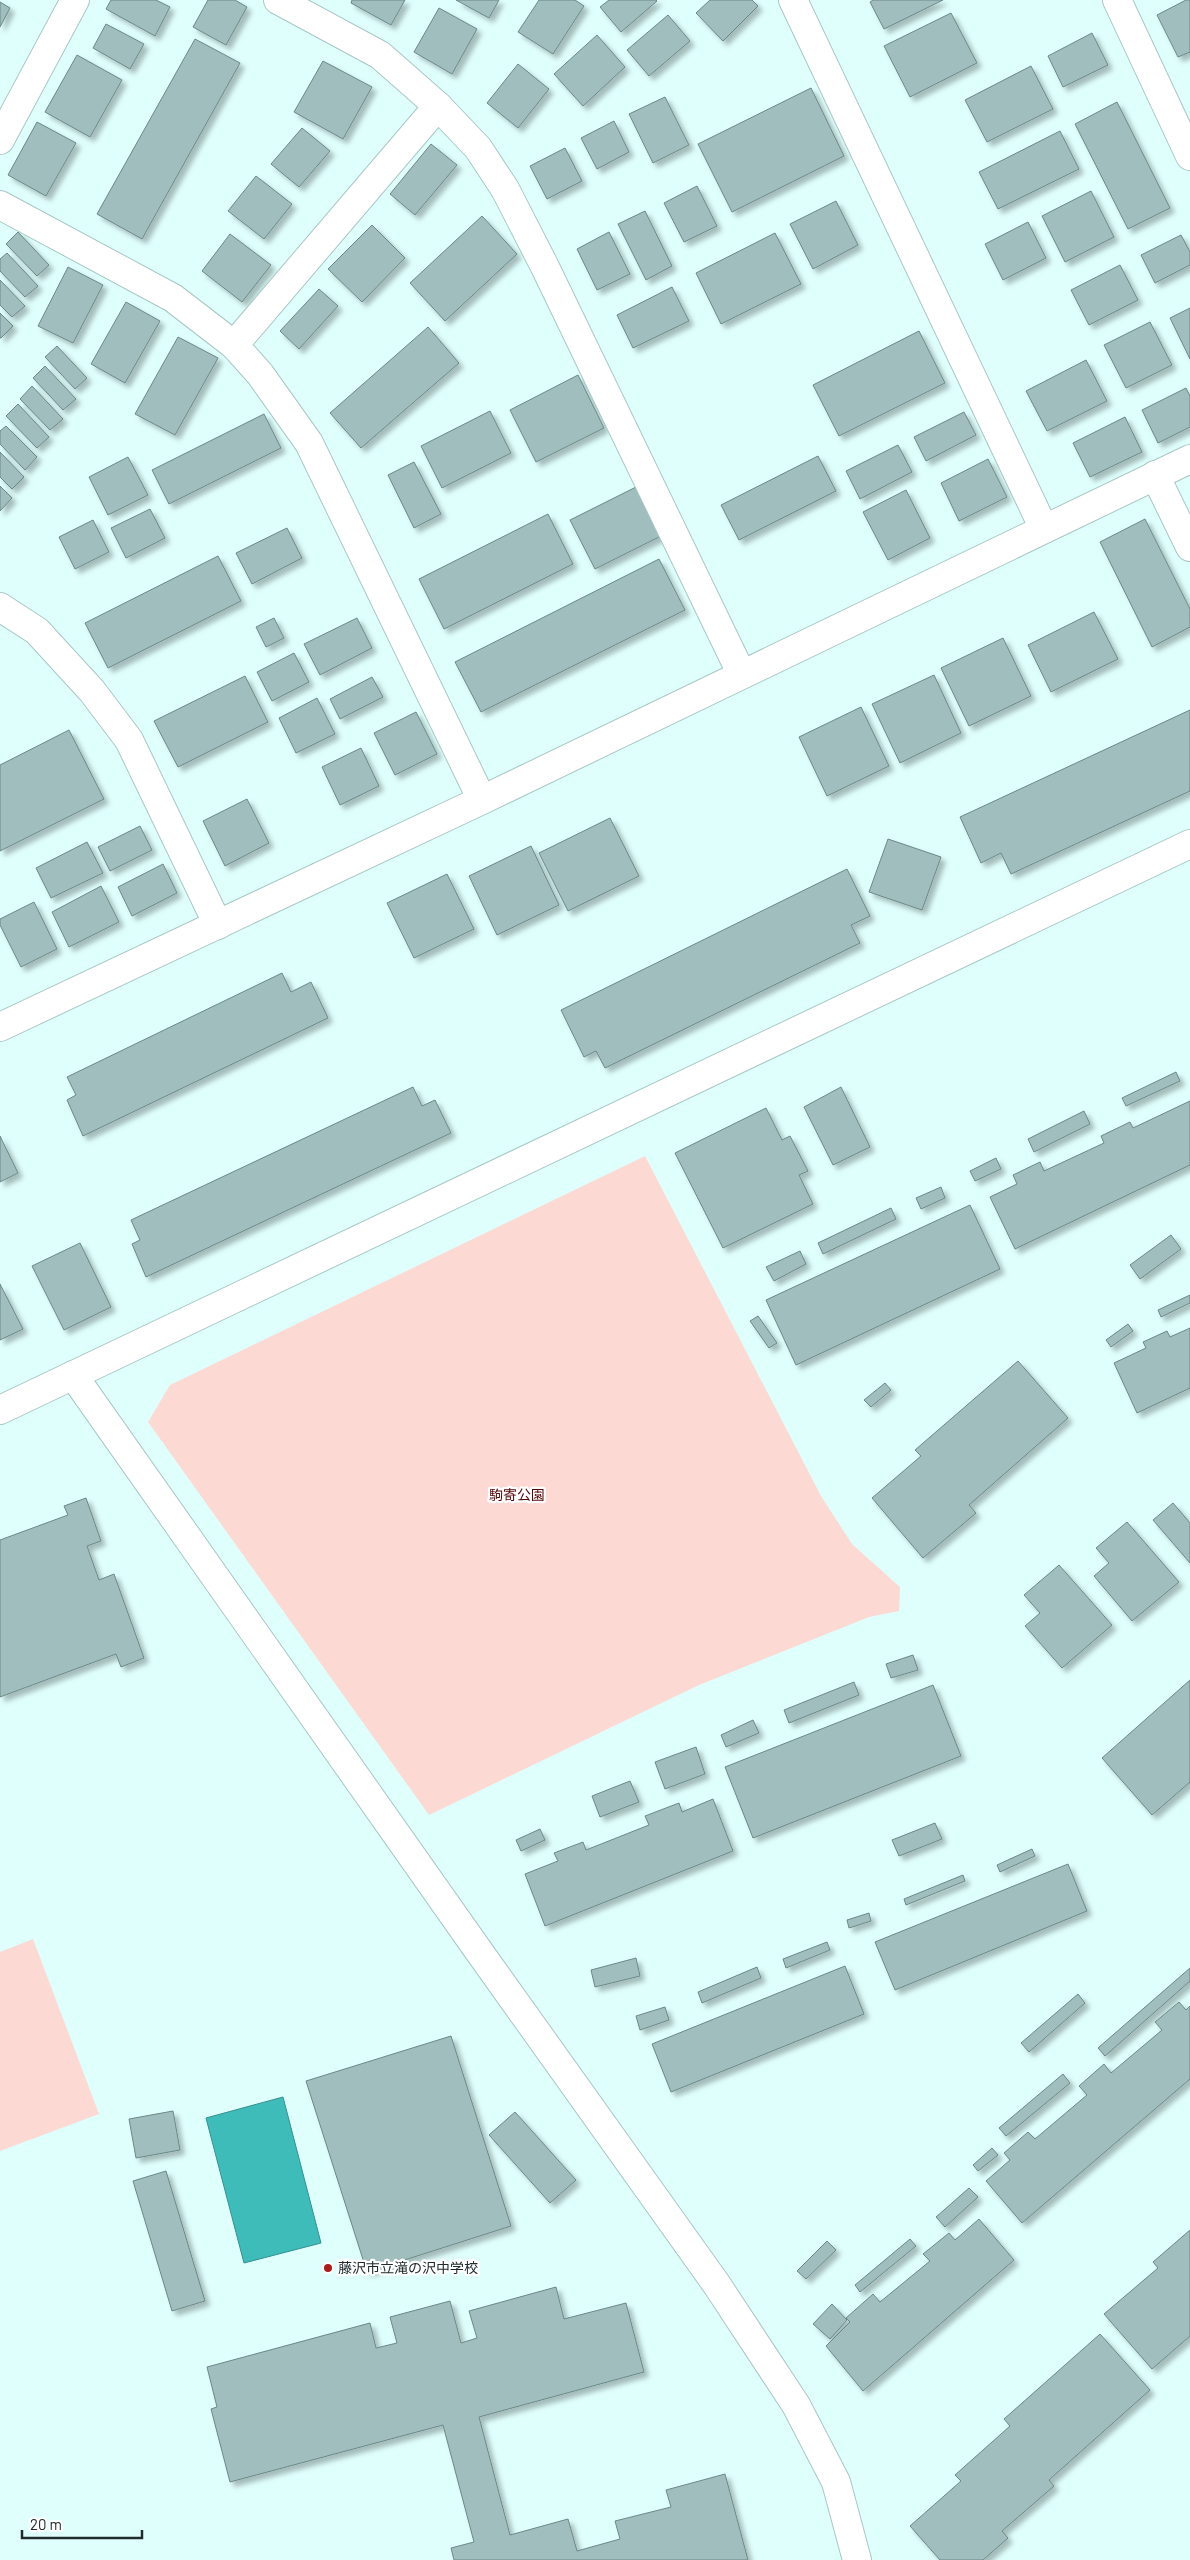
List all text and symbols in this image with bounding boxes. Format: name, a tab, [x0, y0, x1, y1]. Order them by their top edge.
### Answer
park label: 駒寄公園	[489, 1486, 545, 1503]
place label: 藤沢市立滝の沢中学校	[338, 2259, 478, 2276]
marker: 藤沢市立滝の沢中学校	[322, 2262, 334, 2274]
scale bar	[22, 2508, 142, 2540]
text: 20 m	[30, 2515, 62, 2533]

